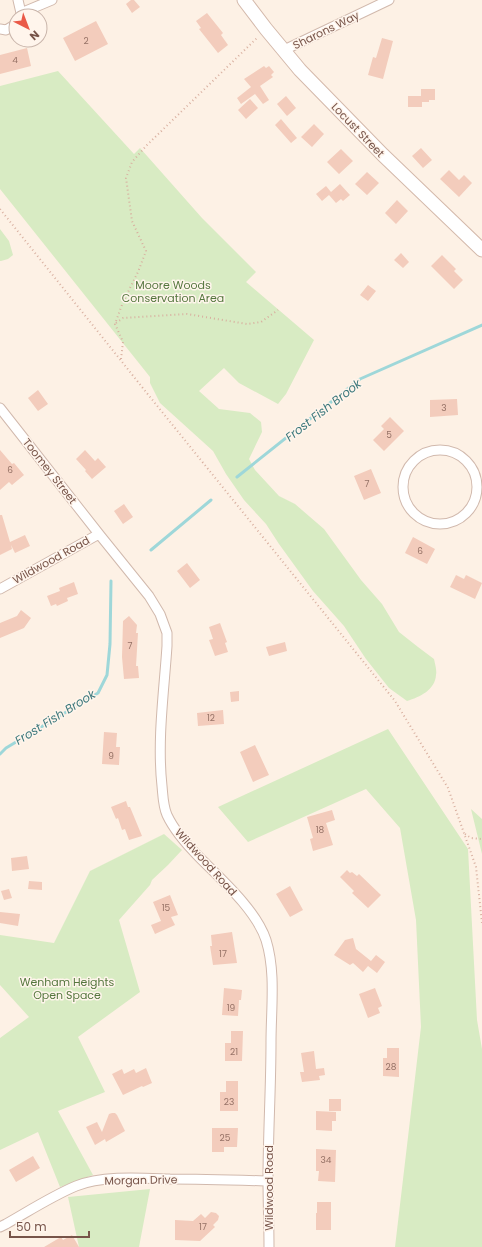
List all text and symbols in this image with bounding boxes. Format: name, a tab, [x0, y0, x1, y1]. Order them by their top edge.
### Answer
street label: Sharons Way	[290, 7, 363, 53]
north arrow	[8, 8, 48, 48]
text: N	[26, 27, 43, 44]
house number: 2	[83, 35, 89, 47]
house number: 4	[12, 54, 18, 66]
street label: Locust Street	[328, 99, 388, 161]
park label: Moore Woods Conservation Area	[122, 277, 224, 306]
water label: Frost Fish Brook	[281, 374, 365, 445]
house number: 3	[441, 402, 447, 414]
house number: 5	[386, 429, 392, 441]
street label: Toomey Street	[19, 435, 81, 507]
house number: 6	[7, 464, 13, 476]
house number: 7	[365, 478, 370, 490]
street label: Wildwood Road	[10, 532, 92, 588]
house number: 6	[417, 545, 423, 557]
house number: 7	[128, 640, 133, 652]
water label: Frost Fish Brook	[11, 685, 99, 749]
house number: 12	[207, 712, 215, 724]
house number: 9	[108, 750, 114, 762]
house number: 18	[316, 824, 325, 836]
street label: Wildwood Road	[171, 825, 241, 899]
house number: 15	[162, 902, 171, 914]
house number: 17	[219, 948, 227, 960]
park label: Wenham Heights Open Space	[20, 974, 115, 1003]
house number: 19	[227, 1002, 236, 1014]
house number: 21	[230, 1046, 238, 1058]
house number: 28	[386, 1061, 397, 1073]
house number: 23	[224, 1096, 234, 1108]
house number: 25	[220, 1132, 231, 1144]
street label: Wildwood Road	[261, 1145, 277, 1231]
house number: 34	[321, 1154, 332, 1166]
street label: Morgan Drive	[104, 1171, 178, 1189]
scale bar	[10, 1213, 89, 1239]
text: 50 m	[16, 1218, 47, 1235]
house number: 17	[199, 1221, 207, 1233]

